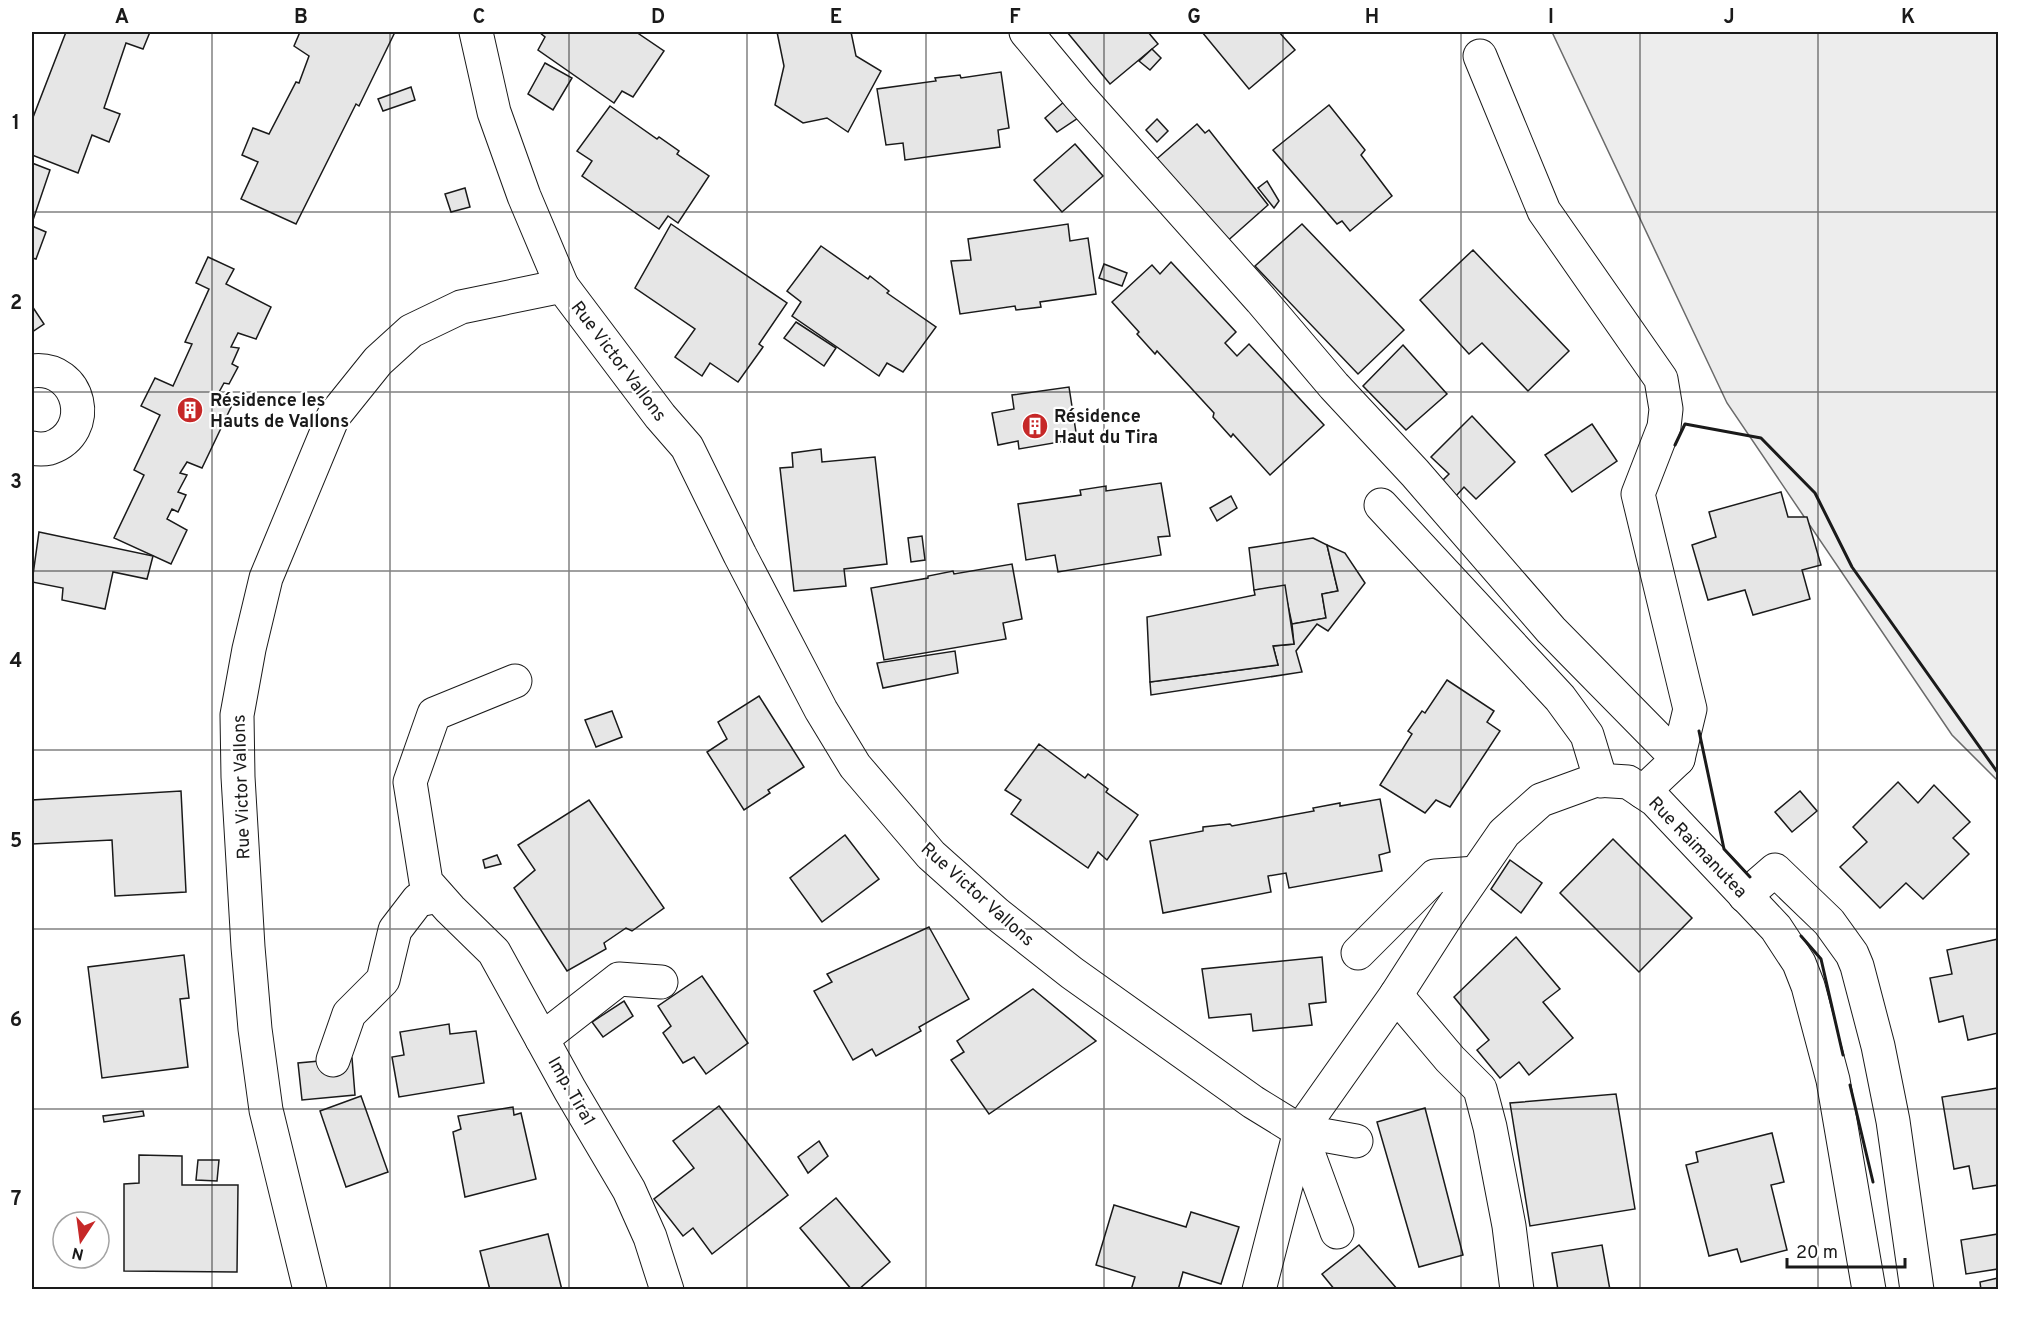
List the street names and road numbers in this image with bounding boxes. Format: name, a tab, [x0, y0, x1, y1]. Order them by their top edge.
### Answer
street label: Rue Victor Vallons	[565, 297, 671, 427]
street label: Rue Victor Vallons	[228, 714, 257, 860]
street label: Rue Raimanutea	[1643, 792, 1751, 904]
street label: Rue Victor Vallons	[915, 838, 1039, 952]
street label: Imp. Tira1	[542, 1053, 600, 1130]

